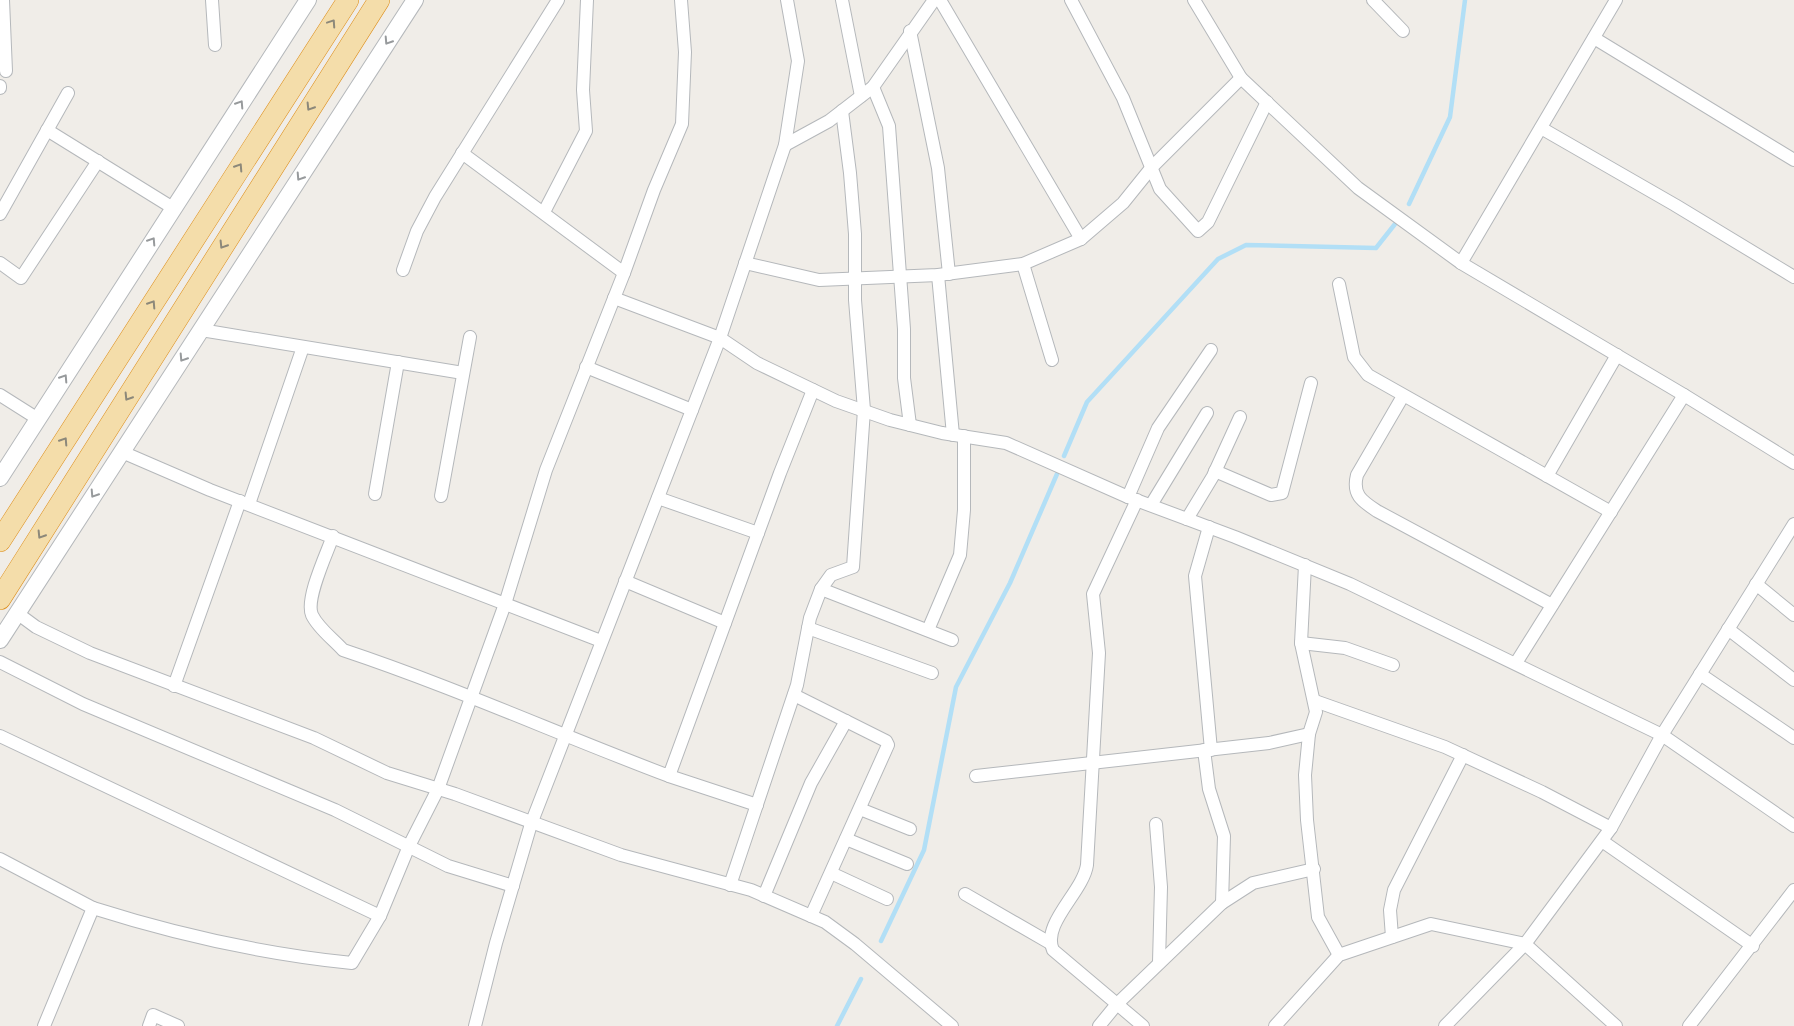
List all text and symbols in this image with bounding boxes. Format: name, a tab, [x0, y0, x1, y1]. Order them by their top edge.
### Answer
one-way arrow	[326, 19, 336, 28]
one-way arrow	[385, 35, 394, 45]
one-way arrow	[234, 101, 243, 110]
one-way arrow	[307, 102, 316, 111]
one-way arrow	[233, 164, 243, 173]
one-way arrow	[296, 172, 306, 181]
one-way arrow	[145, 237, 155, 246]
one-way arrow	[220, 239, 230, 248]
one-way arrow	[145, 301, 155, 310]
one-way arrow	[180, 352, 189, 361]
one-way arrow	[58, 374, 67, 383]
one-way arrow	[124, 392, 134, 401]
one-way arrow	[58, 438, 67, 447]
one-way arrow	[91, 489, 101, 498]
one-way arrow	[38, 529, 47, 538]

